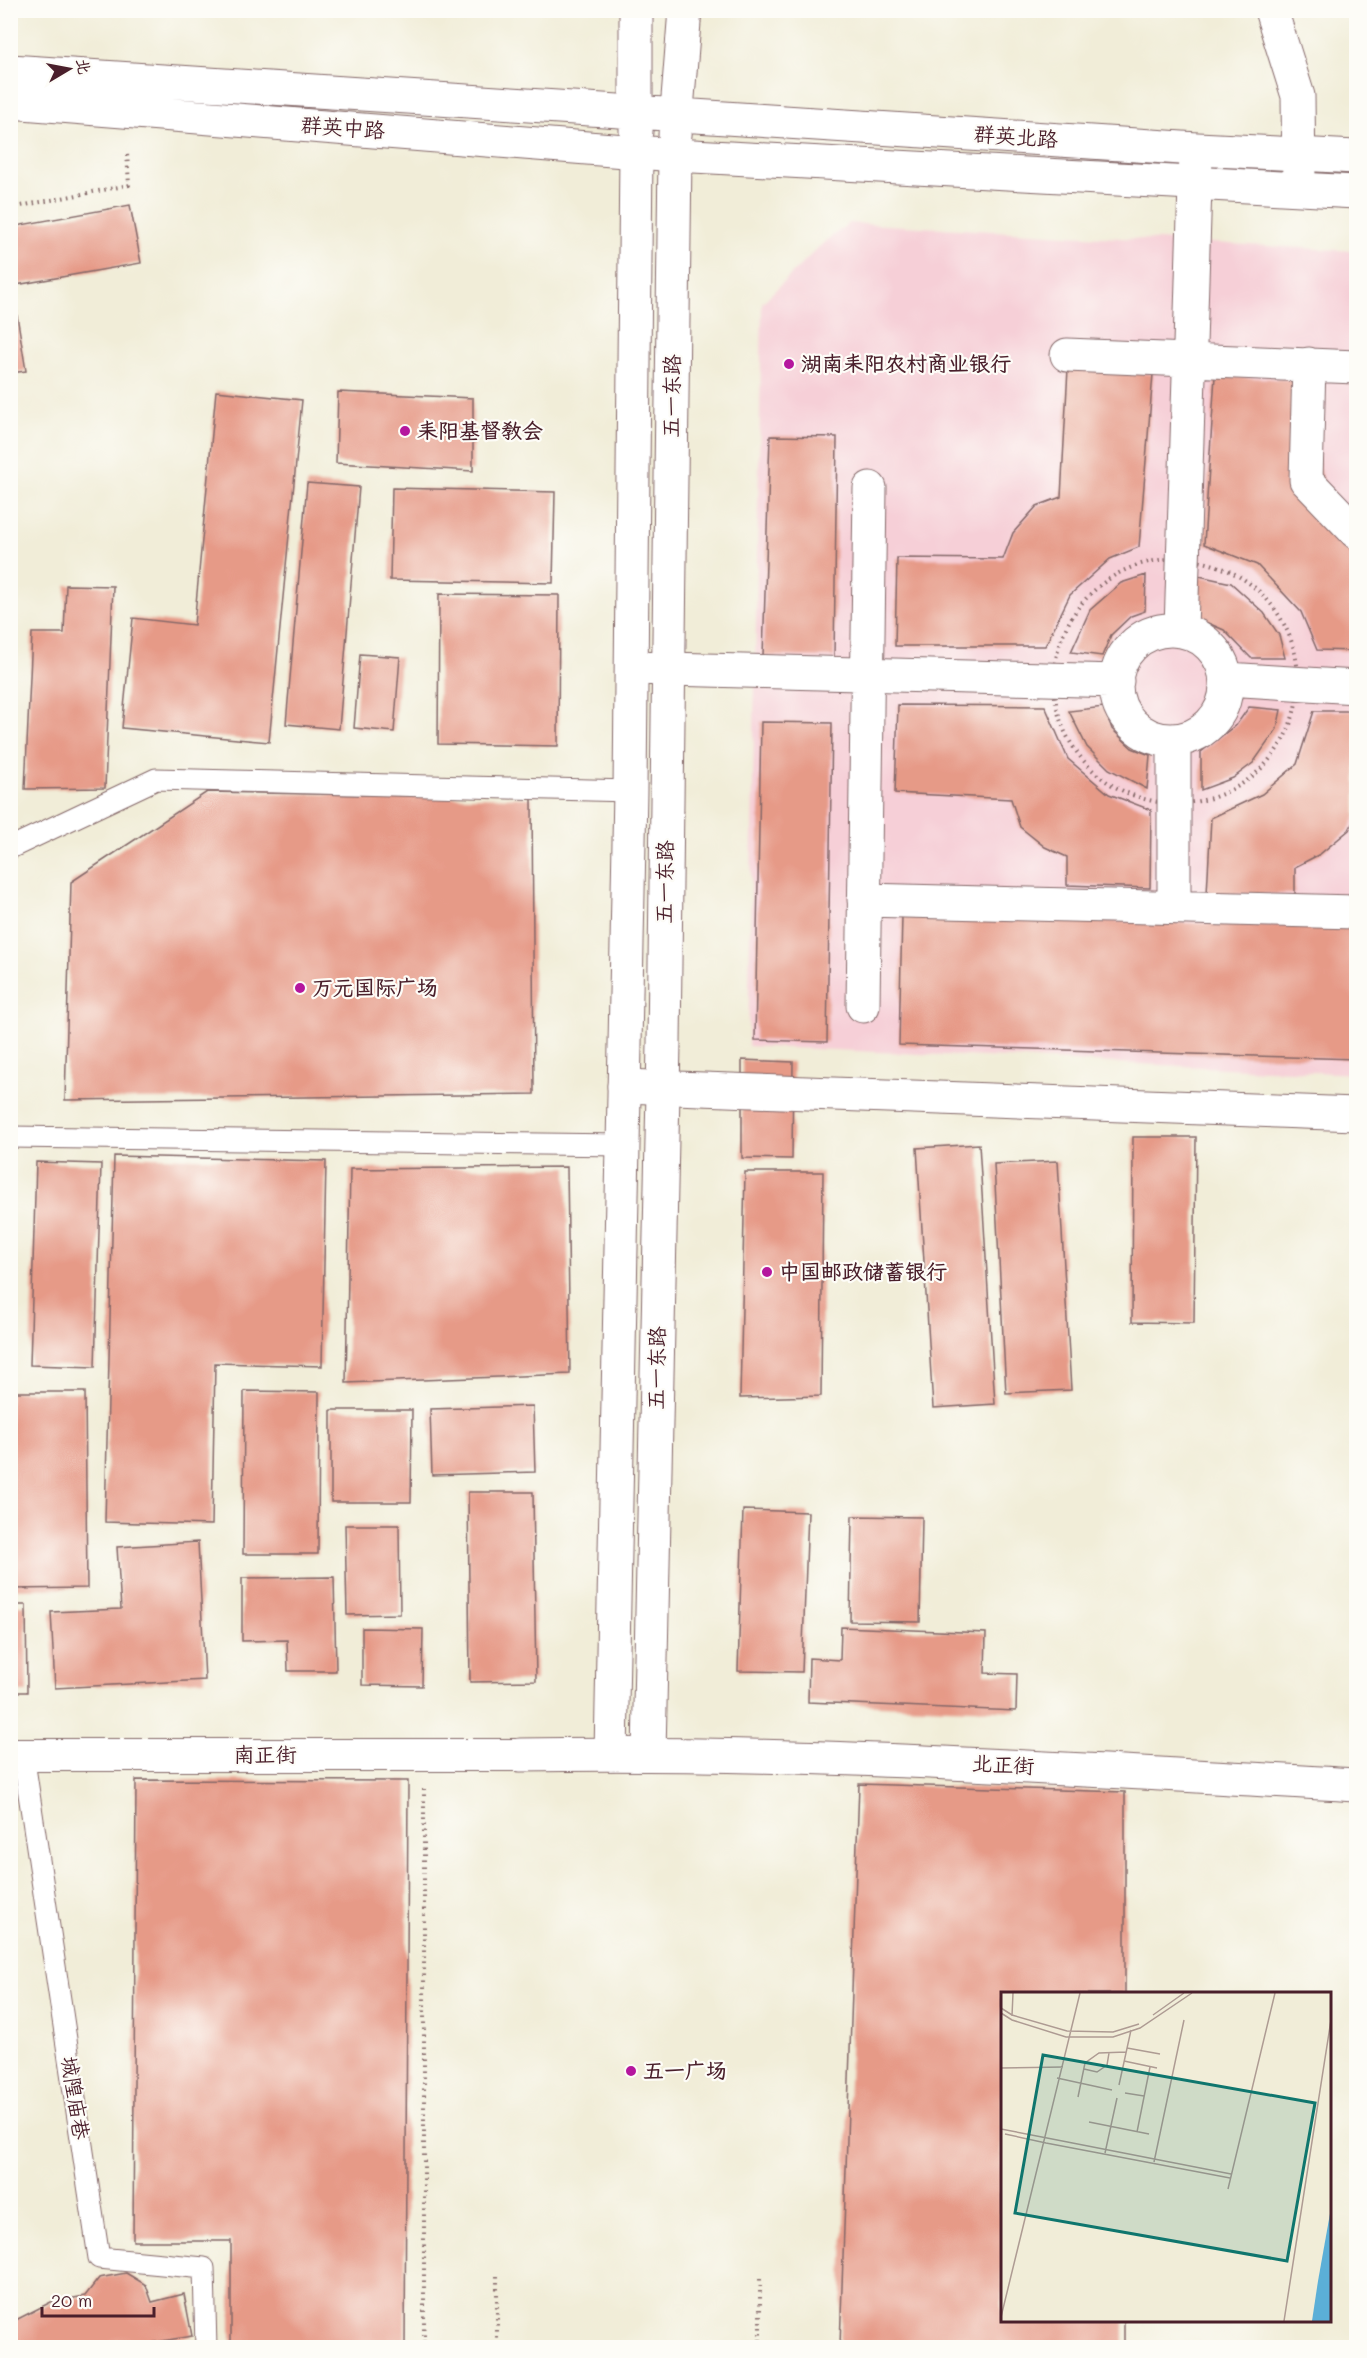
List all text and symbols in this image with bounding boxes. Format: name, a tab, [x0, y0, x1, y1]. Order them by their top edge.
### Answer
north arrow	[39, 39, 99, 99]
text: 北	[73, 57, 96, 76]
street label: 群英中路	[300, 110, 386, 143]
street label: 群英北路	[973, 119, 1059, 152]
place label: 湖南耒阳农村商业银行	[801, 349, 1011, 376]
street label: 五一东路	[656, 354, 685, 438]
marker: 湖南耒阳农村商业银行	[782, 357, 796, 371]
place label: 耒阳基督教会	[417, 416, 543, 443]
marker: 耒阳基督教会	[398, 424, 412, 438]
street label: 五一东路	[649, 840, 678, 924]
place label: 万元国际广场	[312, 973, 438, 1000]
marker: 万元国际广场	[293, 981, 307, 995]
place label: 中国邮政储蓄银行	[779, 1257, 947, 1284]
marker: 中国邮政储蓄银行	[760, 1265, 774, 1279]
street label: 五一东路	[641, 1326, 670, 1410]
street label: 南正街	[234, 1740, 297, 1767]
street label: 北正街	[971, 1748, 1035, 1779]
inset map	[1001, 1992, 1331, 2322]
street label: 城隍庙巷	[57, 2054, 96, 2141]
place label: 五一广场	[643, 2056, 727, 2083]
marker: 五一广场	[624, 2064, 638, 2078]
scale bar	[42, 2280, 154, 2318]
text: 20 m	[51, 2288, 92, 2312]

